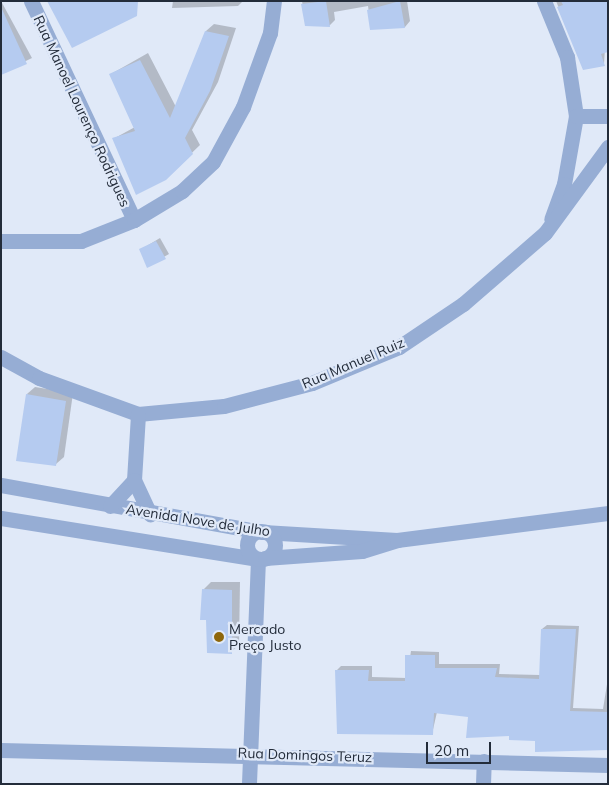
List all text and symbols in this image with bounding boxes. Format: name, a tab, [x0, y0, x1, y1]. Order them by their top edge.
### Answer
street label: Rua Manoel Lourenço Rodrigues	[30, 13, 134, 209]
street label: Rua Manuel Ruiz	[299, 334, 407, 392]
street label: Avenida Nove de Julho	[125, 500, 271, 540]
place label: Mercado Preço Justo	[229, 621, 301, 654]
marker: Mercado Preço Justo	[213, 631, 225, 643]
scale bar	[429, 732, 494, 764]
text: 20 m	[434, 741, 469, 760]
street label: Rua Domingos Teruz	[237, 744, 373, 766]

